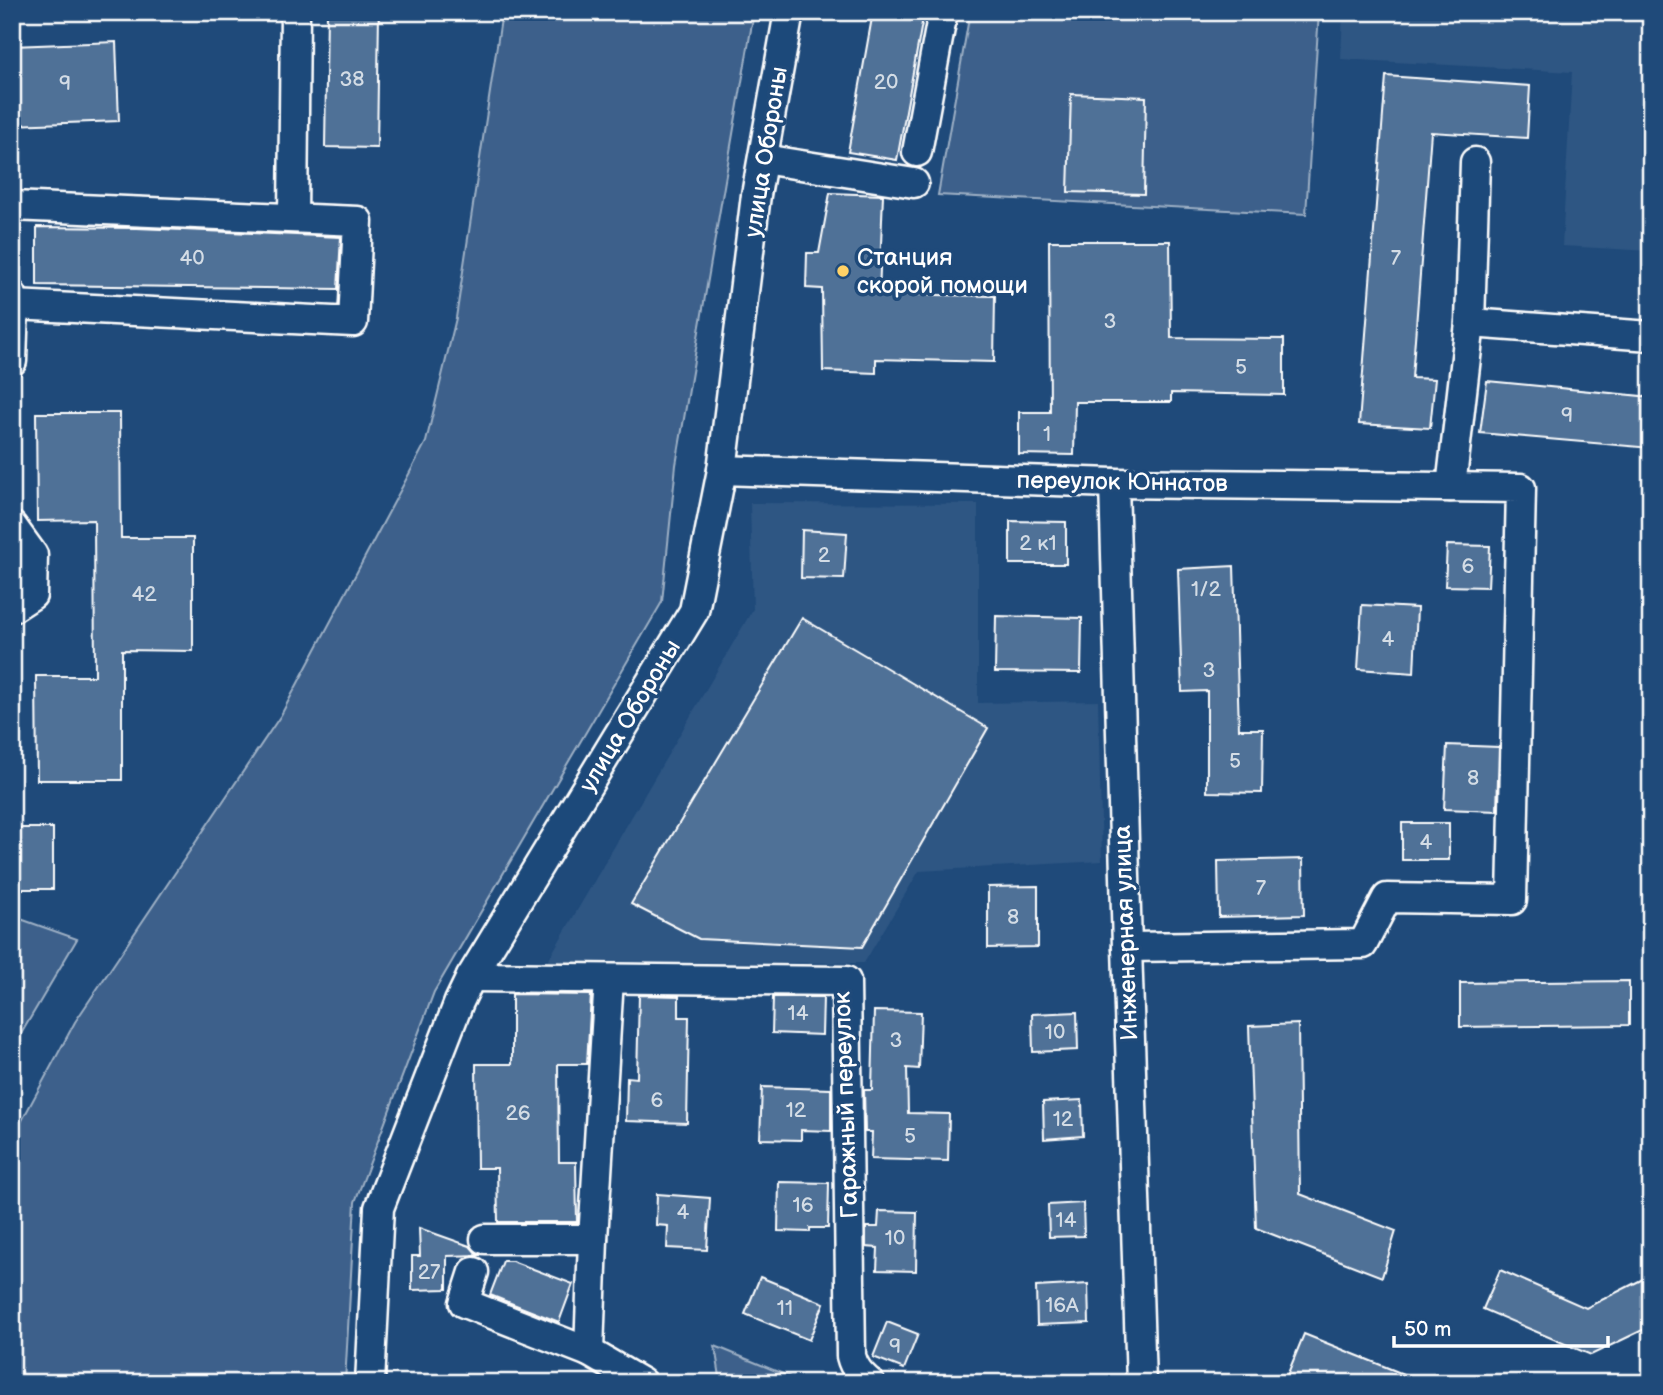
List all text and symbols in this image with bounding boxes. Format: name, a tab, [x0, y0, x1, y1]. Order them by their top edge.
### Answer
street label: улица Обороны	[738, 64, 794, 240]
house number: 38	[339, 67, 365, 92]
house number: 20	[874, 70, 898, 95]
house number: 9	[59, 71, 71, 96]
place label: Станция скорой помощи	[857, 243, 1028, 300]
house number: 40	[179, 246, 205, 271]
house number: 7	[1391, 246, 1402, 271]
marker: Станция скорой помощи	[835, 263, 851, 279]
house number: 3	[1104, 309, 1116, 334]
house number: 5	[1235, 355, 1247, 380]
house number: 9	[1561, 403, 1573, 428]
house number: 1	[1043, 422, 1051, 447]
street label: переулок Юннатов	[1016, 466, 1228, 498]
house number: 2 к1	[1019, 531, 1057, 556]
house number: 2	[818, 543, 831, 568]
house number: 6	[1462, 554, 1475, 579]
house number: 1/2	[1191, 577, 1222, 602]
house number: 42	[131, 582, 157, 607]
house number: 4	[1382, 627, 1395, 652]
street label: улица Обороны	[573, 635, 687, 797]
house number: 3	[1203, 658, 1215, 683]
house number: 5	[1229, 749, 1241, 774]
house number: 8	[1467, 766, 1479, 791]
street label: Инженерная улица	[1108, 825, 1144, 1041]
house number: 4	[1420, 830, 1433, 855]
house number: 7	[1256, 876, 1267, 901]
house number: 8	[1007, 905, 1019, 930]
street label: Гаражный переулок	[828, 991, 864, 1219]
house number: 14	[788, 1001, 809, 1026]
house number: 10	[1045, 1020, 1065, 1045]
house number: 3	[890, 1028, 902, 1053]
house number: 6	[651, 1088, 664, 1113]
house number: 12	[786, 1098, 807, 1123]
house number: 26	[505, 1101, 531, 1126]
house number: 12	[1053, 1107, 1074, 1132]
house number: 5	[904, 1124, 916, 1149]
house number: 16	[793, 1193, 814, 1218]
house number: 4	[677, 1200, 690, 1225]
house number: 14	[1056, 1208, 1077, 1233]
house number: 10	[885, 1226, 905, 1251]
house number: 27	[418, 1260, 441, 1285]
house number: 16А	[1045, 1293, 1079, 1318]
house number: 11	[777, 1296, 793, 1321]
scale bar	[1394, 1304, 1607, 1348]
text: 50 m	[1404, 1317, 1451, 1342]
house number: 9	[889, 1334, 901, 1359]

